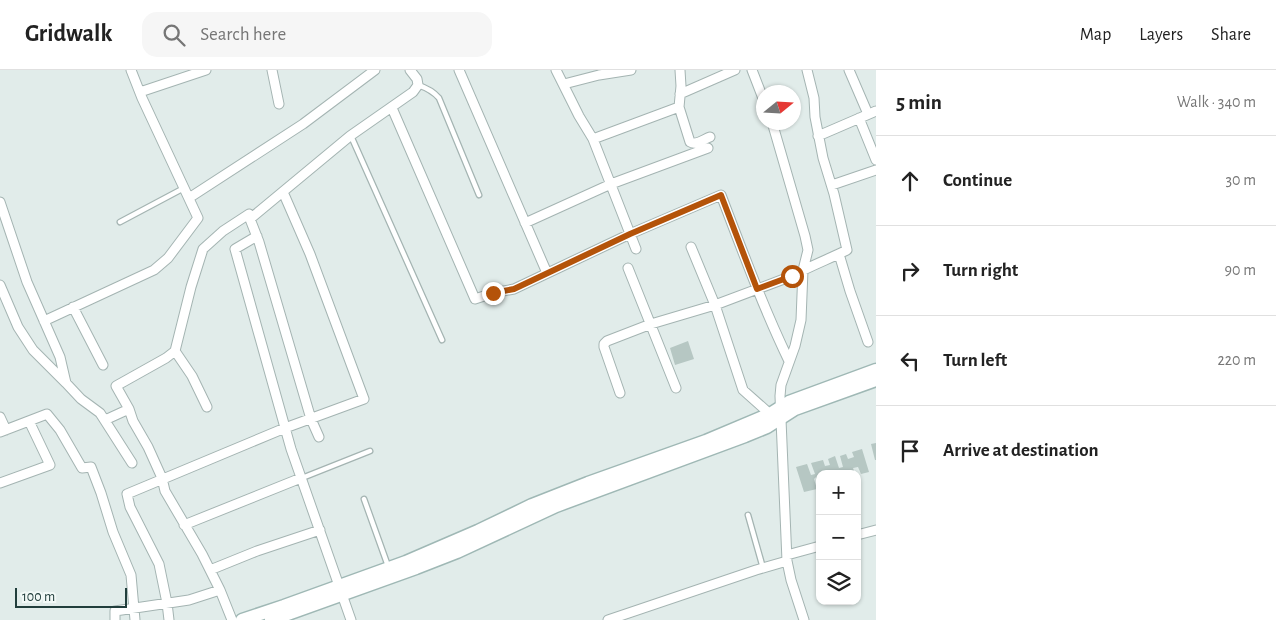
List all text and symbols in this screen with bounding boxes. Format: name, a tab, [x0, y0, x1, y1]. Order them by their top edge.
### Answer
search box	[142, 12, 492, 57]
icon: search	[160, 21, 188, 49]
text: Gridwalk	[25, 22, 112, 46]
text: Search here	[200, 25, 286, 44]
text: Map	[1080, 26, 1111, 44]
text: Layers	[1139, 26, 1183, 44]
text: Share	[1211, 26, 1251, 44]
north arrow	[756, 85, 801, 130]
text: 5 min	[896, 92, 942, 113]
text: Walk · 340 m	[1177, 94, 1256, 110]
icon: ahead	[896, 167, 924, 195]
text: Continue	[943, 171, 1012, 190]
text: 30 m	[1226, 172, 1256, 188]
icon: right	[896, 257, 924, 285]
text: Turn right	[943, 261, 1018, 280]
text: 90 m	[1225, 262, 1256, 278]
route start	[781, 265, 804, 288]
route end	[482, 282, 505, 305]
icon: left	[896, 347, 924, 375]
text: Turn left	[943, 351, 1007, 370]
text: 220 m	[1218, 352, 1256, 368]
icon: arrive	[896, 437, 924, 465]
text: Arrive at destination	[943, 441, 1099, 460]
map controls	[816, 470, 861, 605]
button: +	[816, 470, 861, 515]
button: −	[816, 515, 861, 560]
button: layers	[816, 560, 861, 605]
scale bar	[15, 585, 128, 608]
text: 100 m	[22, 590, 55, 604]

